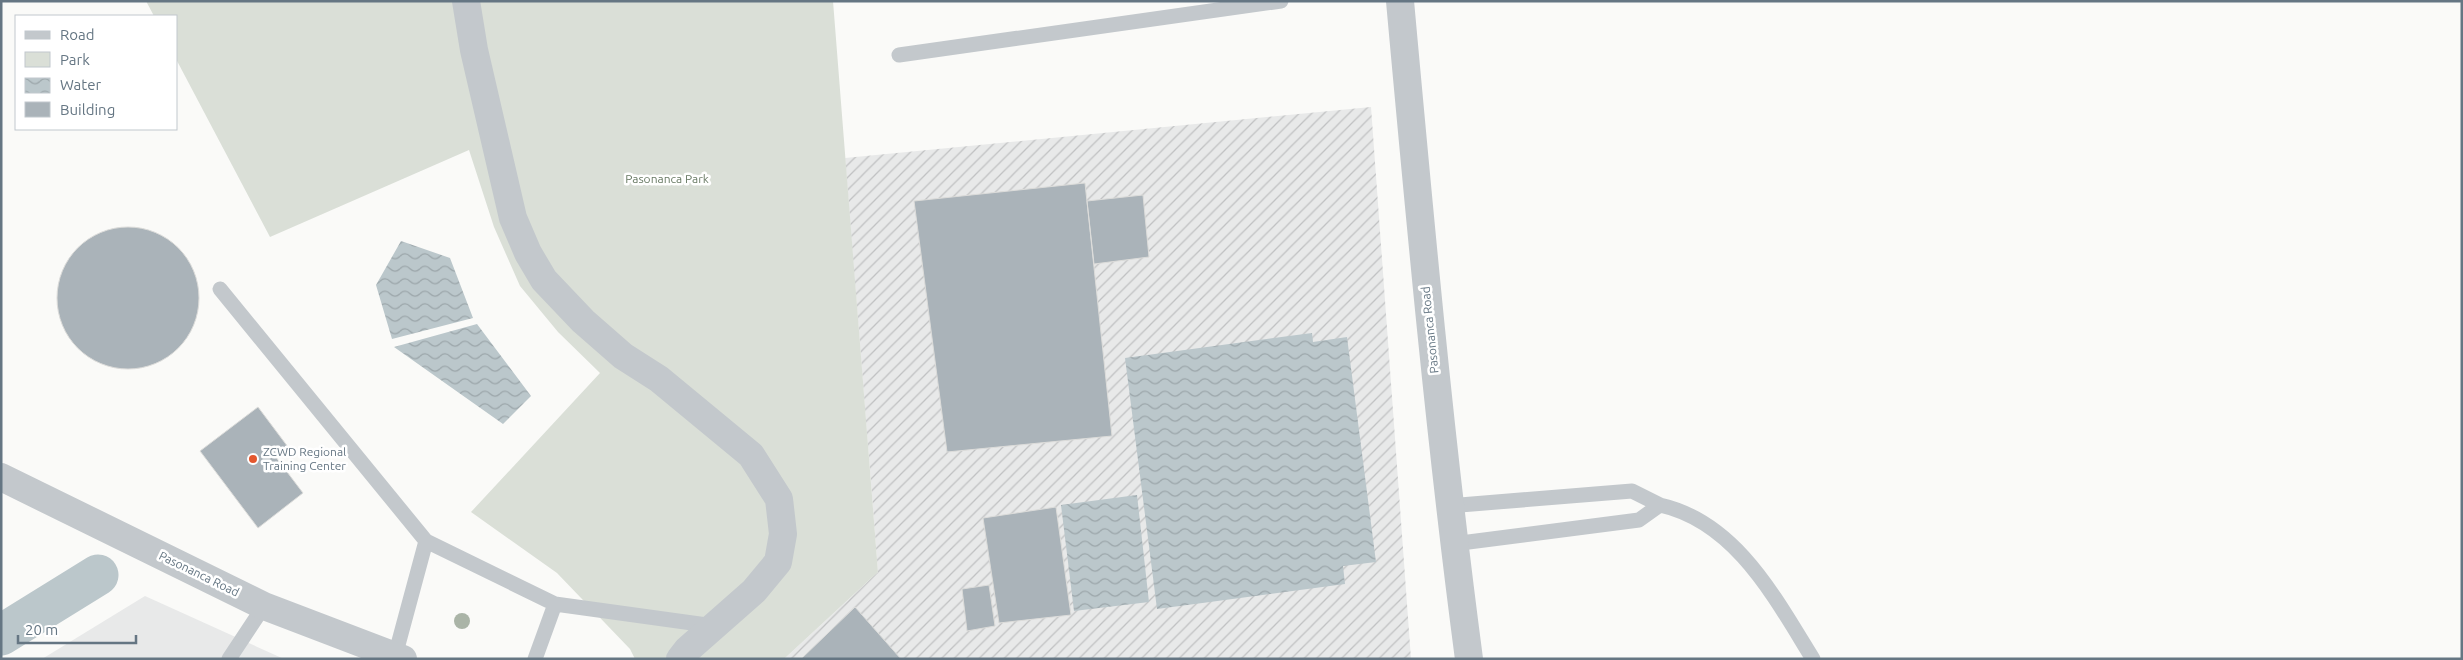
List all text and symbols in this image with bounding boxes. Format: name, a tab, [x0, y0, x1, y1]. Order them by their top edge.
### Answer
legend	[15, 15, 178, 130]
text: Road	[60, 26, 95, 43]
text: Park	[60, 51, 90, 68]
text: Water	[60, 76, 101, 93]
text: Building	[60, 101, 115, 118]
park label: Pasonanca Park	[625, 172, 709, 185]
street label: Pasonanca Road	[1418, 286, 1441, 374]
place label: ZCWD Regional Training Center	[263, 445, 346, 472]
marker: ZCWD Regional Training Center	[247, 453, 259, 465]
street label: Pasonanca Road	[157, 549, 241, 599]
scale bar	[18, 612, 135, 644]
text: 20 m	[25, 621, 58, 638]

